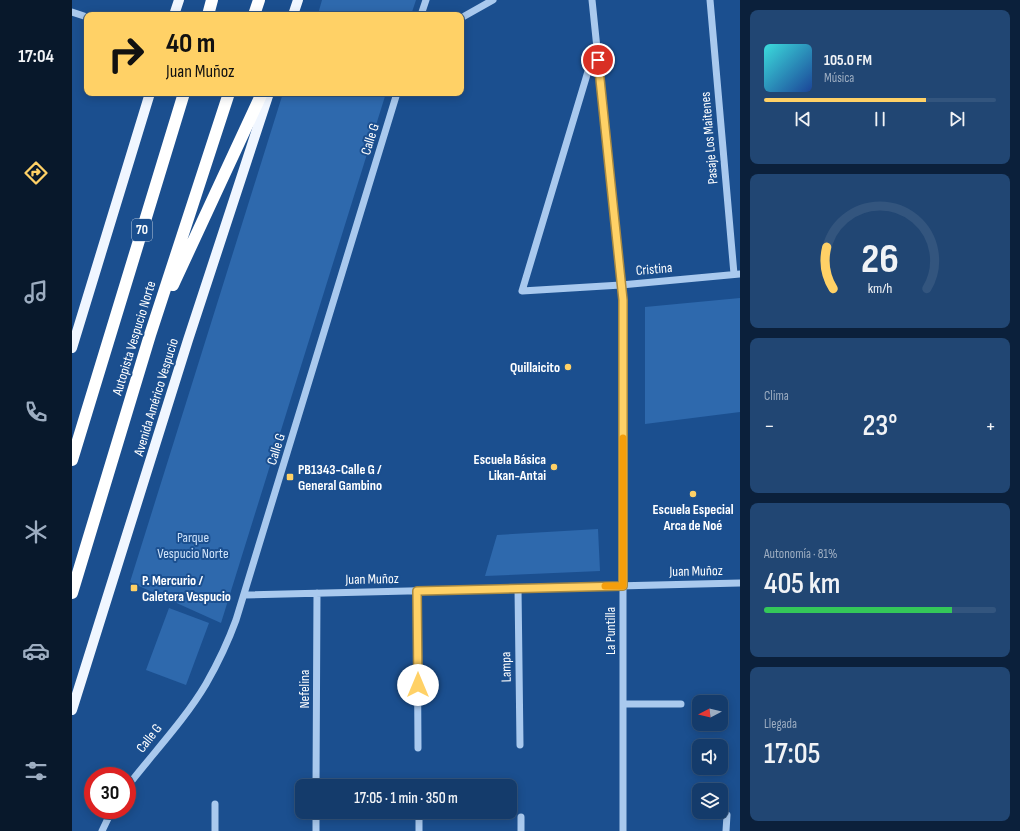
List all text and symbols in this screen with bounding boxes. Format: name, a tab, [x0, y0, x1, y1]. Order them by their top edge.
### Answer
text: 40 m	[166, 27, 215, 60]
icon: right	[100, 28, 152, 80]
pin	[581, 43, 615, 77]
text: 17:04	[18, 46, 54, 67]
icon: arrive	[587, 49, 609, 71]
text: 105.0 FM	[824, 51, 872, 70]
text: Juan Muñoz	[166, 61, 234, 82]
text: Música	[824, 70, 854, 86]
street label: Pasaje Los Maitenes	[696, 91, 722, 185]
icon: previous	[792, 108, 814, 130]
icon: pause	[869, 108, 891, 130]
icon: next	[946, 108, 968, 130]
street label: Calle G	[357, 121, 383, 157]
icon: directions	[22, 159, 50, 187]
road number: 70	[132, 219, 152, 241]
text: 26	[861, 235, 899, 284]
street label: Cristina	[635, 259, 673, 279]
icon: music	[22, 278, 50, 306]
street label: Autopista Vespucio Norte	[108, 279, 159, 398]
text: km/h	[868, 280, 892, 297]
street label: Avenida Américo Vespucio	[130, 336, 182, 459]
place label: Quillaicito	[510, 359, 560, 376]
marker: Quillaicito	[563, 362, 573, 372]
text: Clima	[764, 388, 789, 404]
icon: phone	[22, 398, 50, 426]
text: 23°	[862, 408, 898, 444]
text: −	[764, 413, 775, 440]
text: +	[985, 413, 996, 440]
street label: Calle G	[263, 431, 289, 467]
place label: Escuela Básica Likan-Antai	[474, 451, 546, 484]
place label: PB1343-Calle G / General Gambino	[298, 461, 382, 494]
marker: Escuela Básica Likan-Antai	[549, 462, 559, 472]
marker: PB1343-Calle G / General Gambino	[285, 472, 295, 482]
marker: Escuela Especial Arca de Noé	[688, 489, 698, 499]
place label: Escuela Especial Arca de Noé	[652, 501, 734, 534]
icon: climate	[22, 518, 50, 546]
park label: Parque Vespucio Norte	[157, 529, 229, 562]
text: Autonomía · 81%	[764, 546, 837, 562]
street label: Juan Muñoz	[668, 562, 723, 580]
text: 405 km	[764, 566, 840, 602]
street label: Juan Muñoz	[344, 570, 399, 588]
place label: P. Mercurio / Caletera Vespucio	[142, 572, 231, 605]
marker: P. Mercurio / Caletera Vespucio	[129, 583, 139, 593]
street label: La Puntilla	[602, 607, 619, 655]
icon: car	[22, 637, 50, 665]
street label: Lampa	[497, 651, 515, 683]
position arrow	[397, 664, 439, 706]
street label: Nefelina	[296, 669, 313, 709]
north arrow	[692, 695, 728, 731]
map controls	[692, 695, 728, 819]
text: Llegada	[764, 716, 797, 732]
street label: Calle G	[132, 720, 166, 756]
text: 17:05	[764, 736, 820, 772]
button: sound	[692, 739, 728, 775]
icon: filters	[22, 757, 50, 785]
speed limit sign: 30	[84, 767, 136, 819]
button: layers	[692, 783, 728, 819]
text: 17:05 · 1 min · 350 m	[354, 789, 458, 808]

